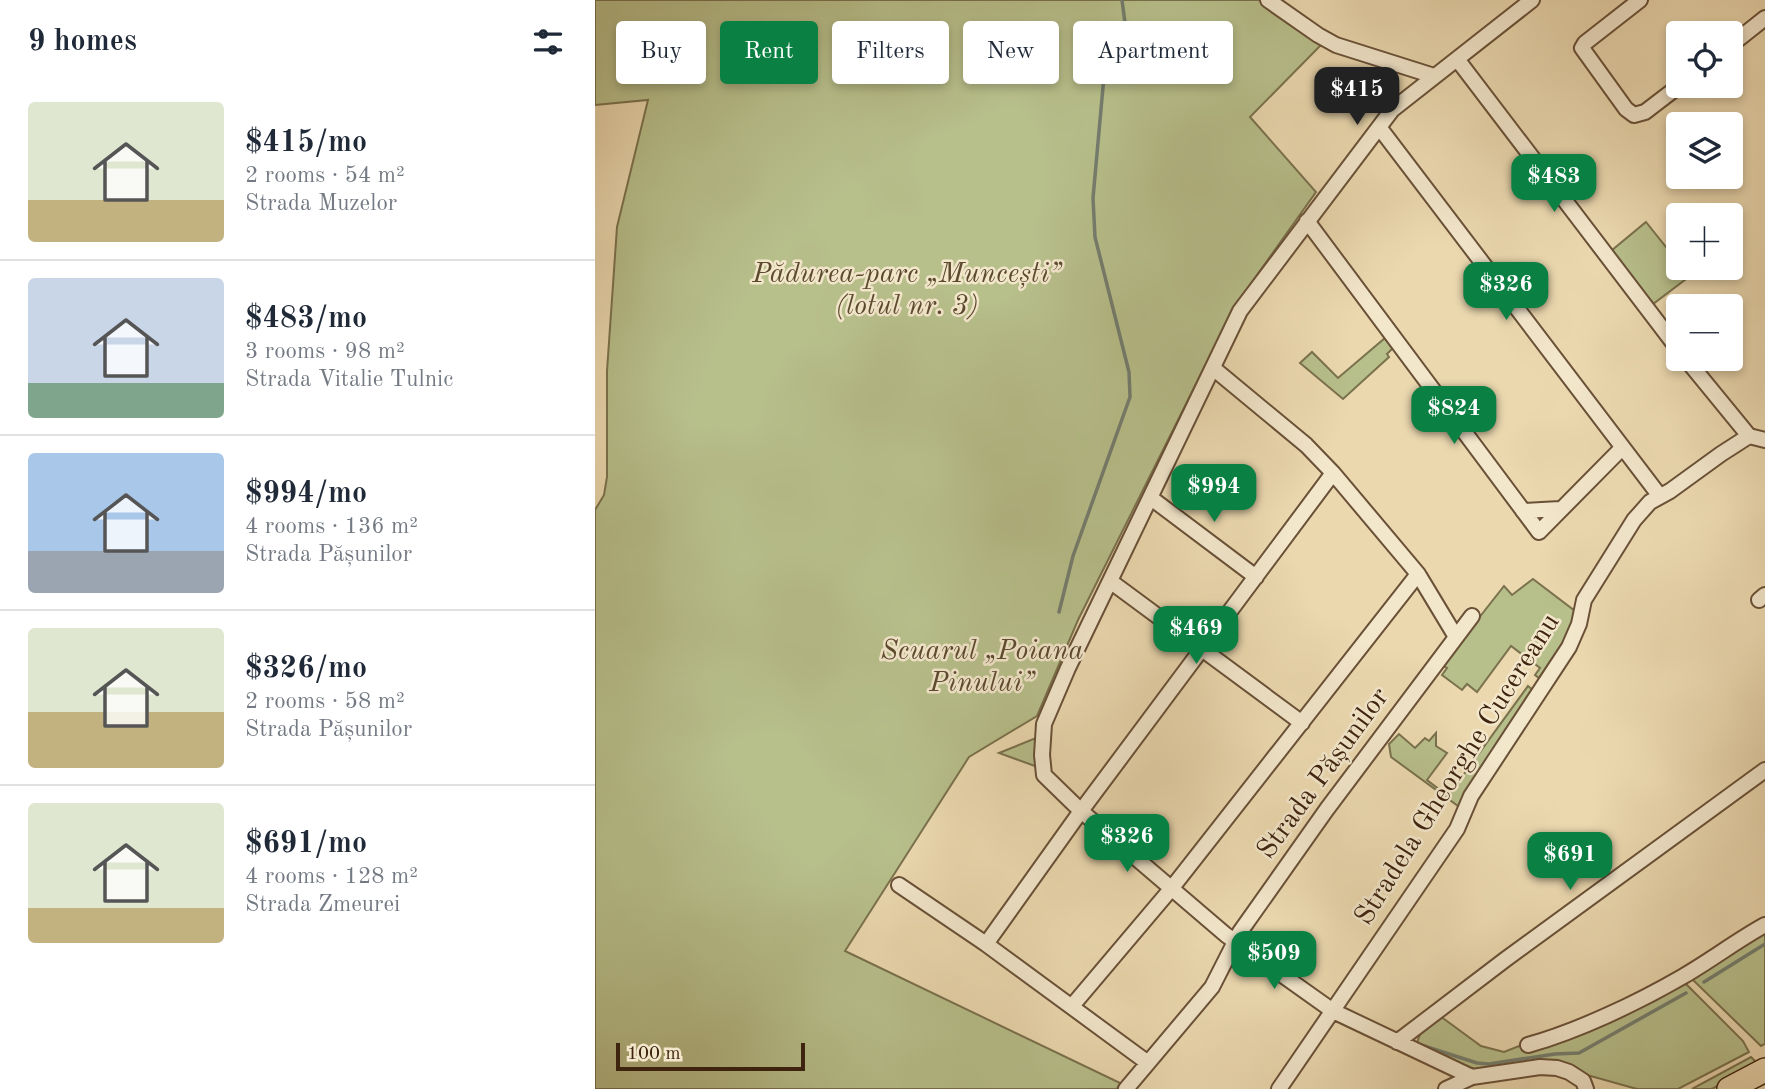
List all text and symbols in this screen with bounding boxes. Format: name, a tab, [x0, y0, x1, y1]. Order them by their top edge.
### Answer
chip: Buy	[616, 21, 706, 84]
chip: Rent	[720, 21, 818, 84]
chip: Filters	[832, 21, 949, 84]
chip: New	[963, 21, 1059, 84]
chip: Apartment	[1073, 21, 1233, 84]
map controls	[1666, 21, 1743, 371]
button: locate	[1666, 21, 1743, 98]
icon: filters	[529, 23, 567, 61]
text: 9 homes	[28, 27, 137, 57]
pin: $415	[1316, 68, 1398, 127]
text: $415	[1330, 78, 1384, 101]
button: layers	[1666, 112, 1743, 189]
text: $415/mo	[245, 128, 367, 158]
icon: home	[84, 130, 168, 214]
pin: $483	[1513, 154, 1595, 214]
text: 2 rooms · 54 m²	[245, 164, 405, 187]
text: $483	[1527, 165, 1581, 188]
text: Strada Muzelor	[245, 192, 397, 215]
button: +	[1666, 203, 1743, 280]
park label: Pădurea-parc „Muncești” (lotul nr. 3)	[751, 261, 1063, 321]
pin: $326	[1465, 262, 1547, 322]
text: $326	[1479, 273, 1533, 296]
button: −	[1666, 294, 1743, 371]
text: $483/mo	[245, 304, 367, 334]
icon: home	[84, 306, 168, 390]
text: 3 rooms · 98 m²	[245, 340, 405, 363]
text: Strada Vitalie Tulnic	[245, 368, 453, 391]
pin: $824	[1413, 386, 1495, 446]
text: $824	[1427, 397, 1481, 420]
pin: $994	[1173, 464, 1255, 524]
text: $994	[1187, 475, 1241, 498]
text: $994/mo	[245, 479, 367, 509]
icon: home	[84, 481, 168, 565]
text: 4 rooms · 136 m²	[245, 515, 418, 538]
text: Strada Pășunilor	[245, 543, 412, 566]
pin: $469	[1155, 606, 1237, 666]
street label: Stradela Gheorghe Cucereanu	[1350, 609, 1566, 930]
text: $469	[1169, 617, 1223, 640]
park label: Scuarul „Poiana Pinului”	[880, 638, 1084, 698]
text: $326/mo	[245, 654, 367, 684]
icon: home	[84, 656, 168, 740]
street label: Strada Pășunilor	[1253, 683, 1395, 865]
text: 2 rooms · 58 m²	[245, 690, 405, 713]
text: Strada Pășunilor	[245, 718, 412, 741]
pin: $326	[1086, 814, 1168, 874]
text: $326	[1100, 825, 1154, 848]
text: $691/mo	[245, 829, 367, 859]
icon: home	[84, 831, 168, 915]
pin: $691	[1529, 832, 1611, 892]
text: $691	[1543, 843, 1597, 866]
text: 4 rooms · 128 m²	[245, 865, 418, 888]
text: Strada Zmeurei	[245, 893, 400, 916]
pin: $509	[1233, 932, 1315, 991]
text: $509	[1247, 942, 1301, 965]
scale bar	[616, 1040, 805, 1072]
text: 100 m	[627, 1045, 680, 1064]

